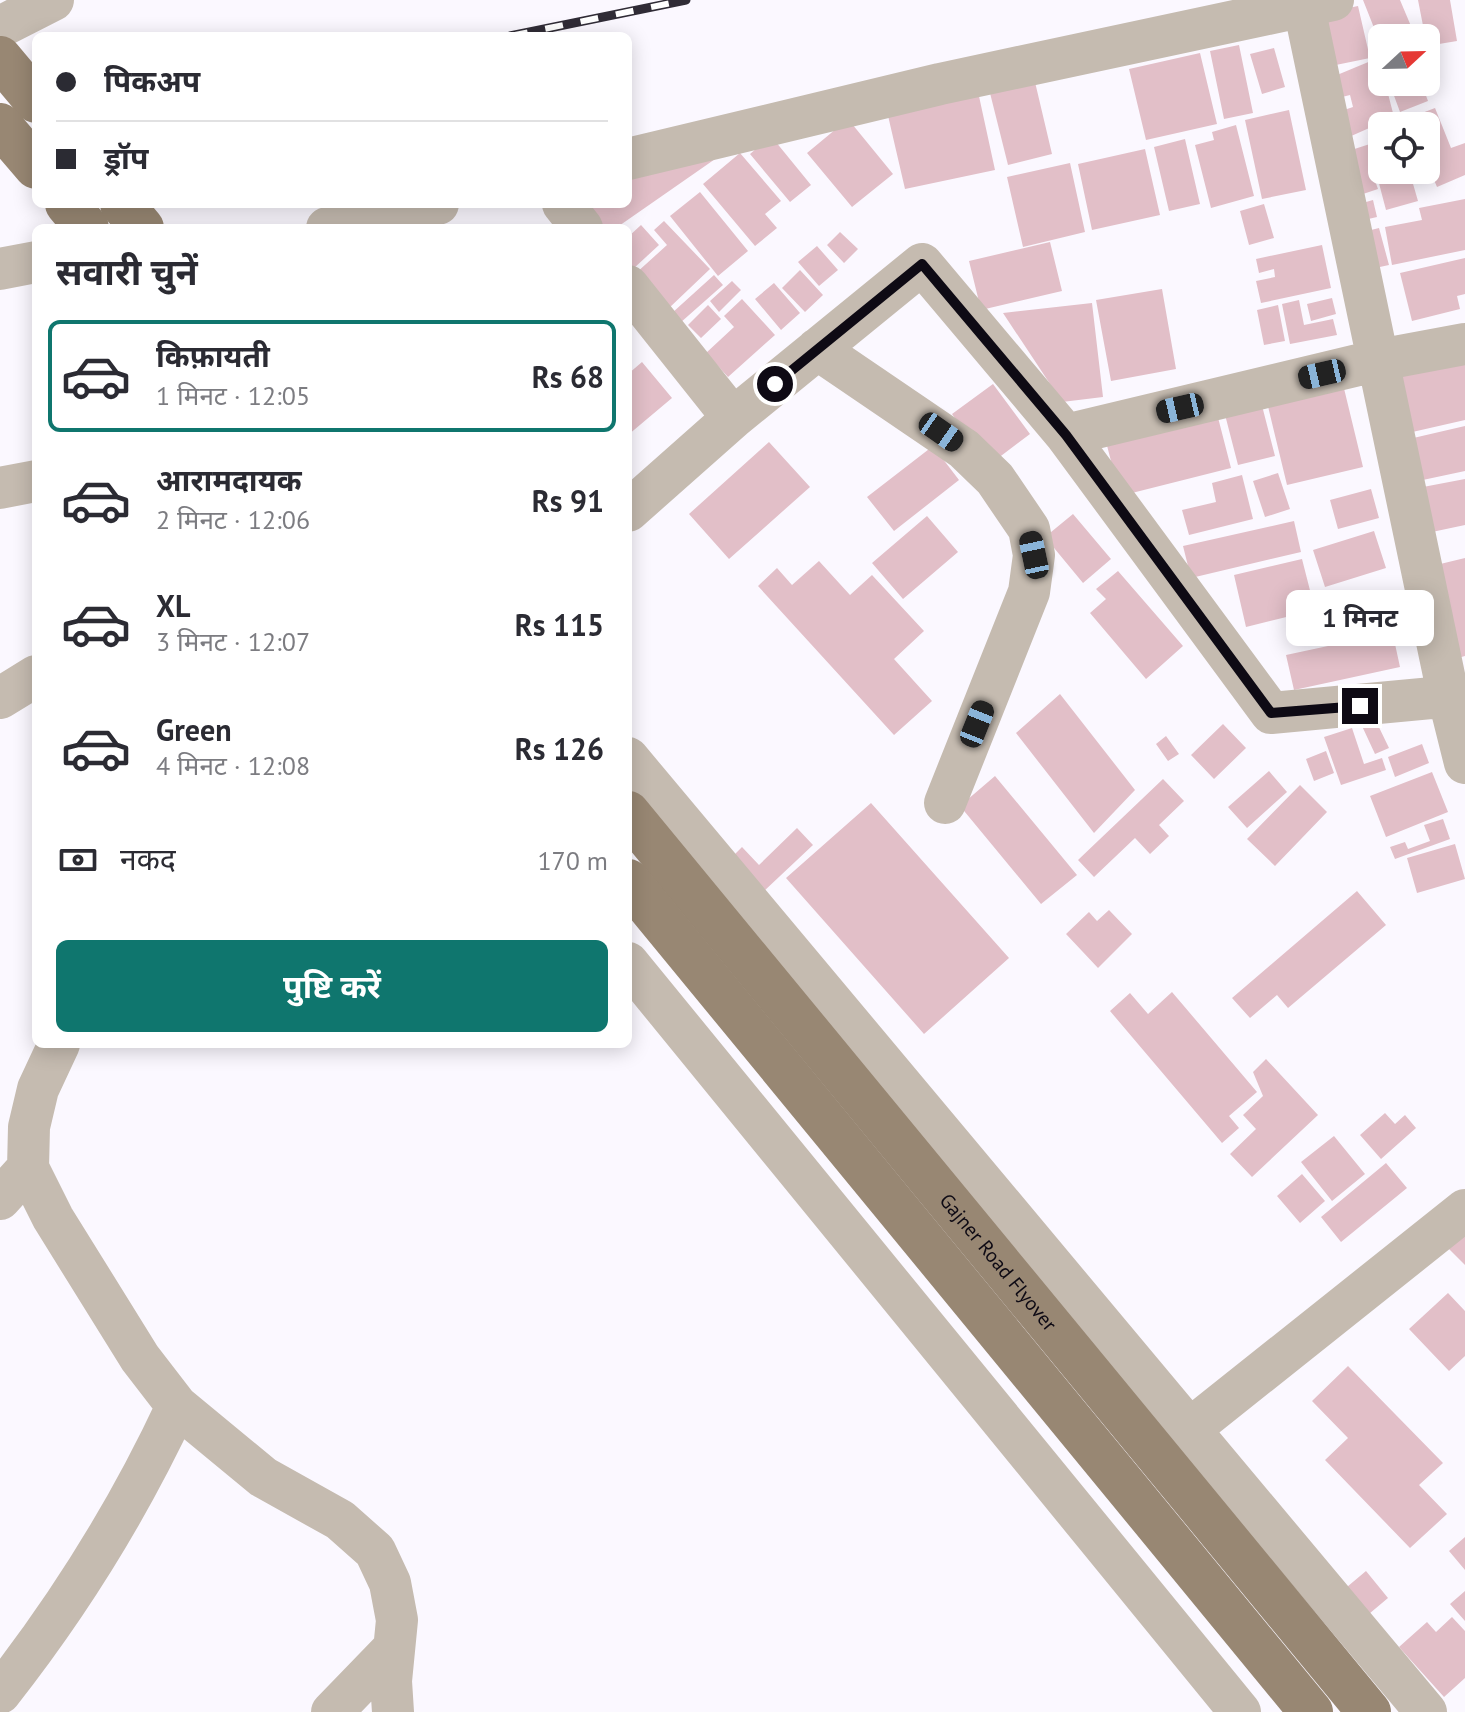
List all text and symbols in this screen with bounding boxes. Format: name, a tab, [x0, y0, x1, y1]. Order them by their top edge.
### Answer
north arrow	[1368, 24, 1440, 96]
map controls	[1368, 24, 1440, 184]
text: पिकअप	[104, 61, 200, 100]
button: locate	[1368, 112, 1440, 184]
text: ड्रॉप	[104, 138, 148, 177]
text: सवारी चुनें	[56, 248, 198, 295]
text: किफ़ायती	[156, 336, 270, 375]
icon: car	[60, 340, 132, 412]
text: Rs 68	[532, 357, 604, 396]
car	[1296, 357, 1348, 391]
route start	[757, 366, 793, 402]
text: 1 मिनट · 12:05	[156, 379, 310, 412]
car	[1154, 391, 1206, 425]
car	[914, 408, 968, 456]
text: आरामदायक	[156, 460, 302, 499]
icon: car	[60, 464, 132, 536]
text: Rs 91	[532, 481, 604, 520]
text: 2 मिनट · 12:06	[156, 503, 310, 536]
car	[1017, 529, 1051, 581]
text: XL	[156, 586, 190, 625]
icon: car	[60, 588, 132, 660]
callout: 1 मिनट	[1286, 590, 1434, 646]
text: 1 मिनट	[1322, 601, 1398, 634]
text: Rs 115	[515, 605, 604, 644]
text: 3 मिनट · 12:07	[156, 625, 310, 658]
route end	[1342, 688, 1378, 724]
car	[957, 697, 997, 751]
text: Green	[156, 710, 231, 749]
icon: car	[60, 712, 132, 784]
text: Rs 126	[515, 729, 604, 768]
text: 4 मिनट · 12:08	[156, 749, 310, 782]
icon: cash	[56, 838, 100, 882]
text: नकद	[120, 839, 176, 878]
text: 170 m	[537, 844, 608, 877]
button: पुष्टि करें	[56, 940, 608, 1032]
street label: Gajner Road Flyover	[934, 1188, 1063, 1336]

